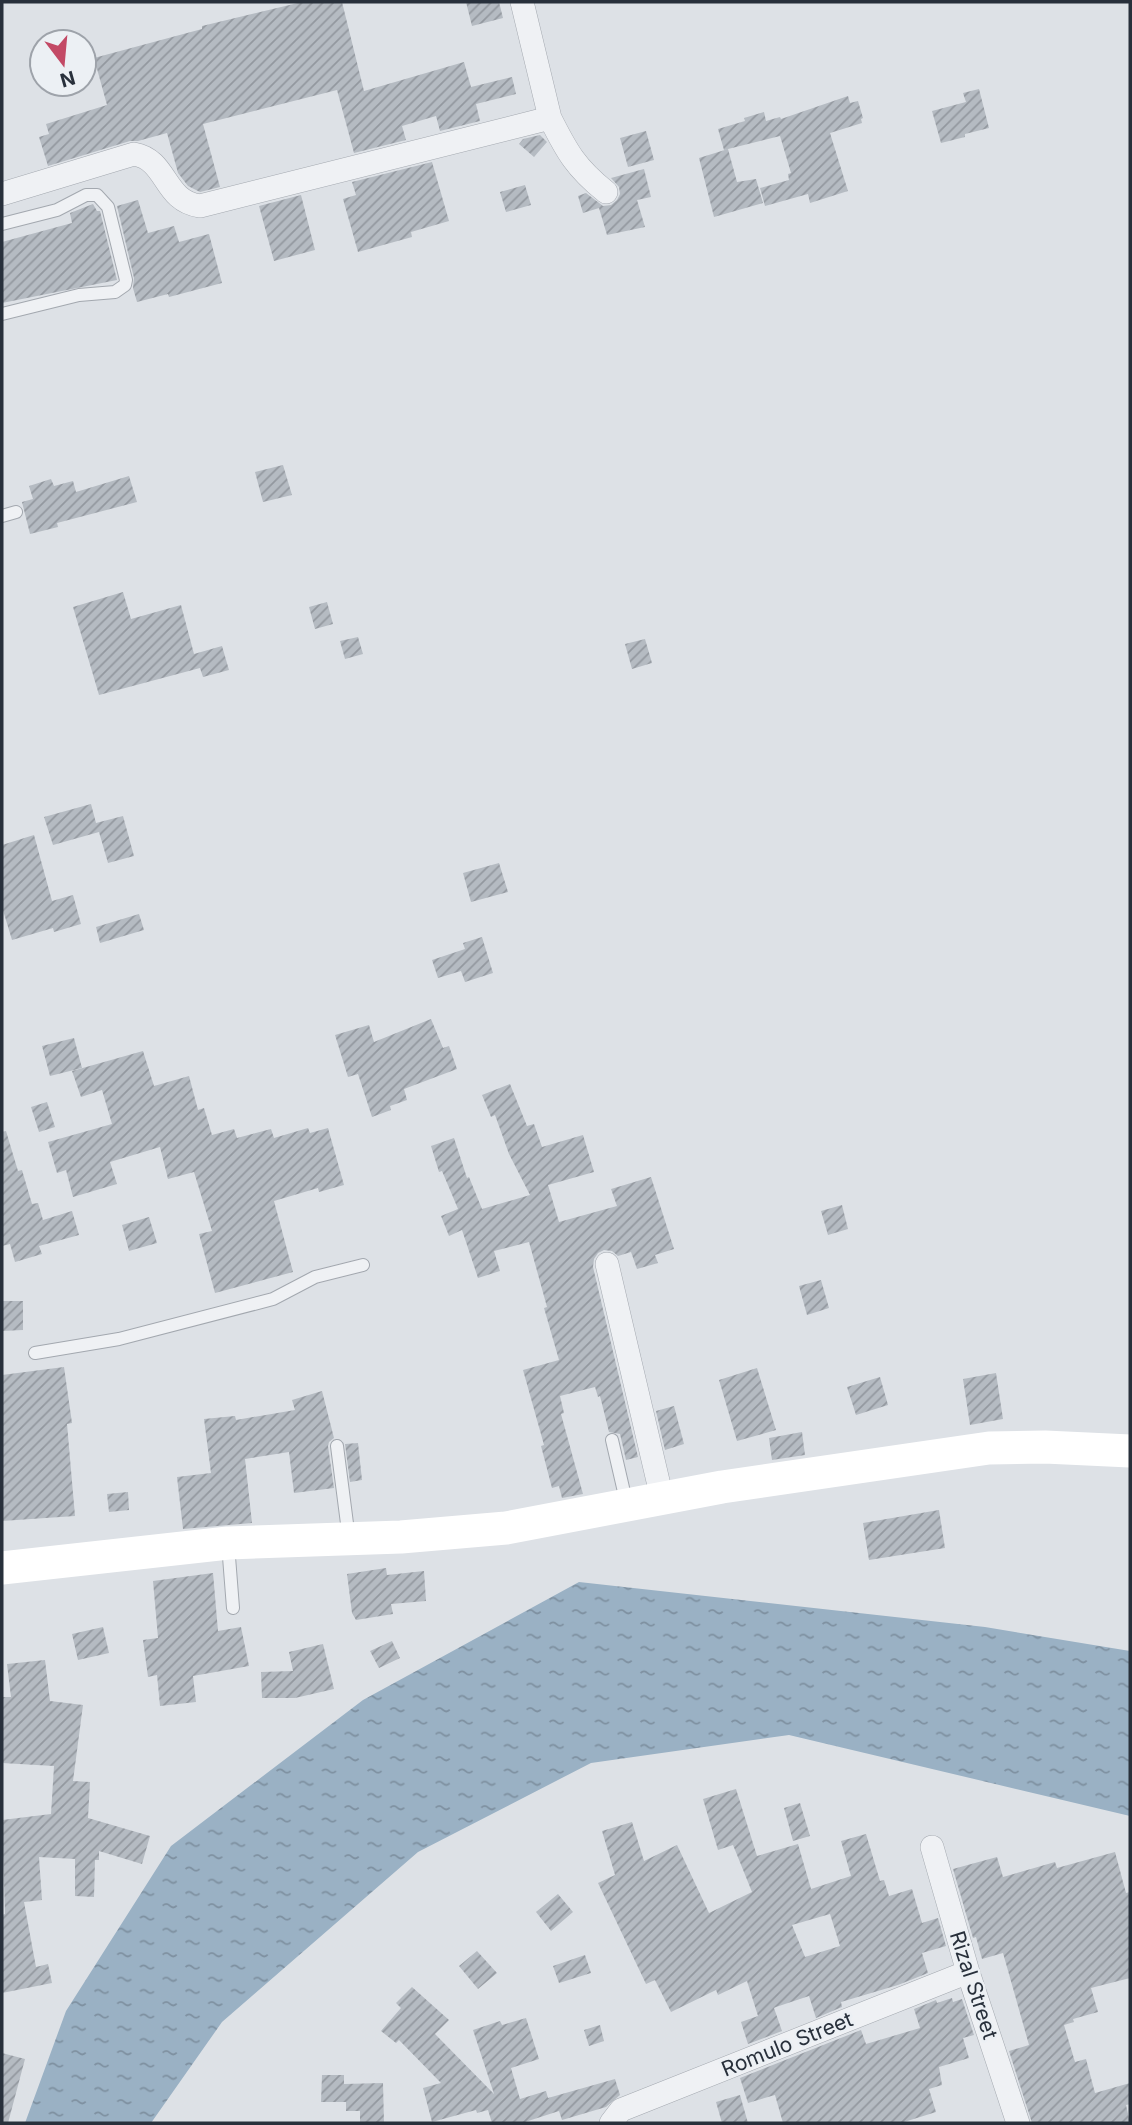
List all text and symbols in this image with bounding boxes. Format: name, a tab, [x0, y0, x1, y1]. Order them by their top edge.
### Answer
north arrow	[28, 28, 98, 98]
text: N	[57, 66, 78, 92]
street label: Rizal Street	[945, 1928, 1003, 2042]
street label: Romulo Street	[718, 2006, 856, 2082]

